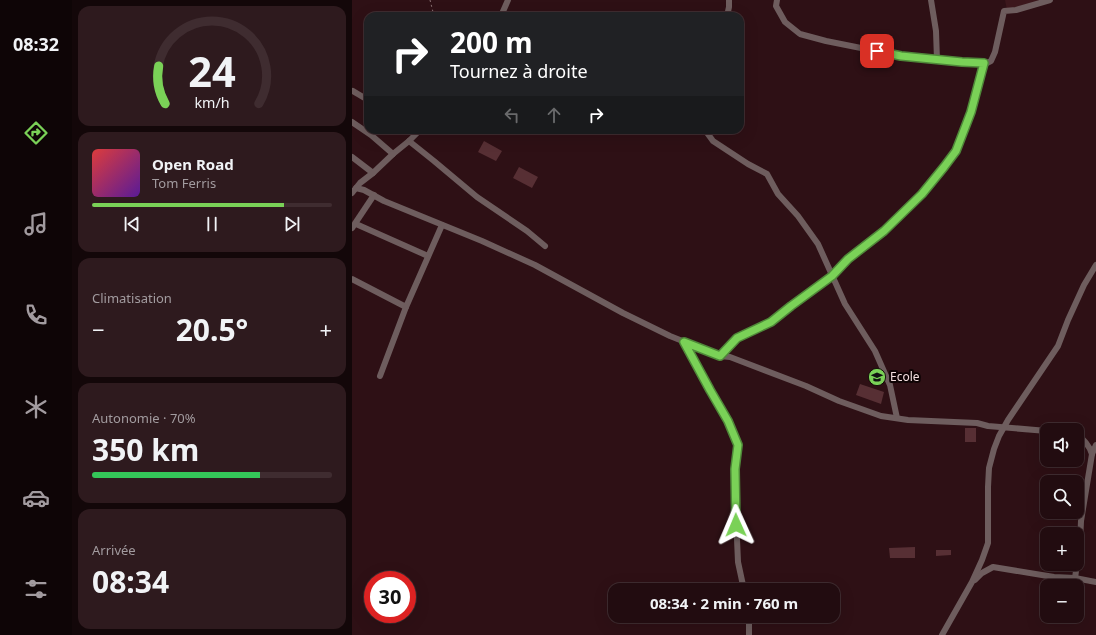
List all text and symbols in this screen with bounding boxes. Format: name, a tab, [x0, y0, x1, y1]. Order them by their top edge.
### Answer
text: 200 m	[450, 23, 533, 61]
icon: right	[384, 28, 436, 80]
text: 08:32	[13, 32, 59, 56]
pin	[860, 34, 894, 68]
icon: arrive	[866, 40, 888, 62]
text: 24	[188, 43, 236, 99]
text: Tournez à droite	[450, 59, 588, 83]
text: km/h	[194, 92, 230, 111]
icon: left	[501, 104, 523, 126]
icon: ahead	[543, 104, 565, 126]
icon: right	[585, 104, 607, 126]
icon: directions	[22, 119, 50, 147]
text: Open Road	[152, 154, 234, 174]
text: Tom Ferris	[152, 174, 216, 192]
icon: music	[22, 210, 50, 238]
icon: previous	[121, 213, 143, 235]
icon: pause	[201, 213, 223, 235]
icon: next	[281, 213, 303, 235]
text: Climatisation	[92, 289, 172, 307]
icon: phone	[22, 301, 50, 329]
text: 20.5°	[176, 309, 248, 350]
text: −	[92, 314, 105, 344]
text: +	[319, 314, 332, 344]
school or university icon: Ecole	[867, 367, 887, 387]
place label: Ecole	[890, 368, 920, 385]
icon: climate	[22, 393, 50, 421]
text: Autonomie · 70%	[92, 409, 196, 427]
map controls	[1040, 423, 1084, 623]
button: sound	[1040, 423, 1084, 467]
text: 350 km	[92, 429, 199, 470]
button: search	[1040, 475, 1084, 519]
icon: car	[22, 484, 50, 512]
position arrow	[715, 504, 757, 546]
button: +	[1040, 527, 1084, 571]
text: Arrivée	[92, 541, 136, 559]
text: 08:34	[92, 561, 169, 602]
speed limit sign: 30	[364, 571, 416, 623]
icon: filters	[22, 575, 50, 603]
button: −	[1040, 579, 1084, 623]
text: 08:34 · 2 min · 760 m	[650, 593, 798, 613]

